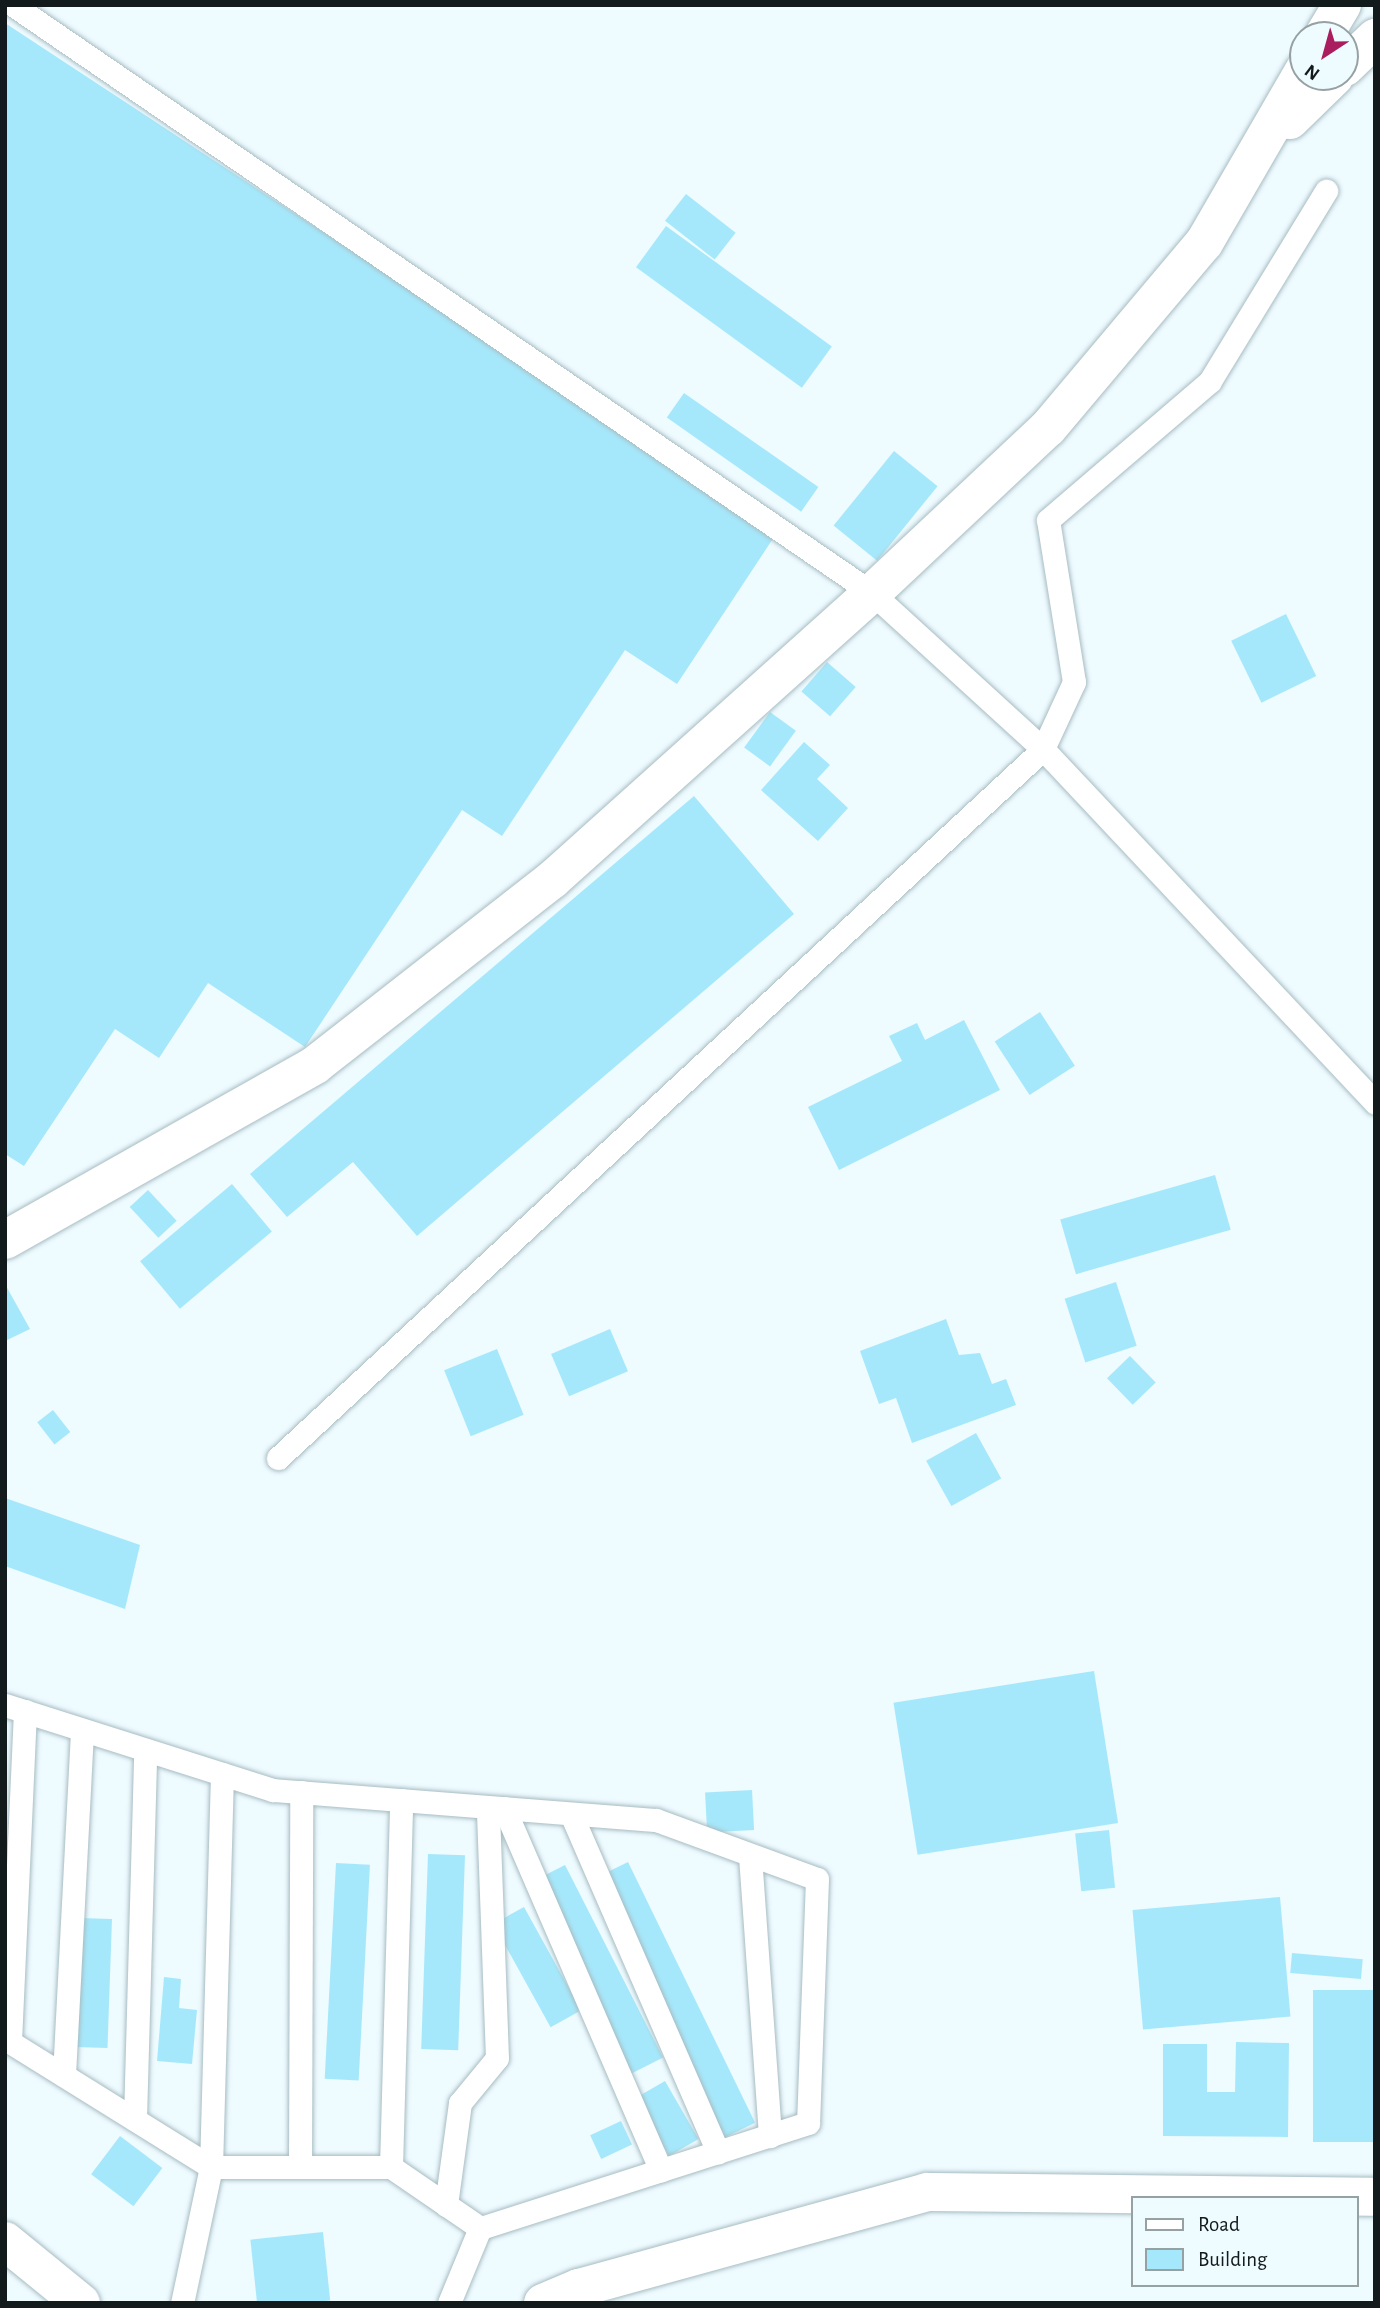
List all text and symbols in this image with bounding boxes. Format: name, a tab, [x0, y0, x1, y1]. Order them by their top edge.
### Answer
north arrow	[1289, 21, 1359, 91]
text: N	[1302, 60, 1323, 83]
legend	[1132, 2196, 1359, 2287]
text: Road	[1198, 2214, 1240, 2235]
text: Building	[1198, 2249, 1267, 2270]

